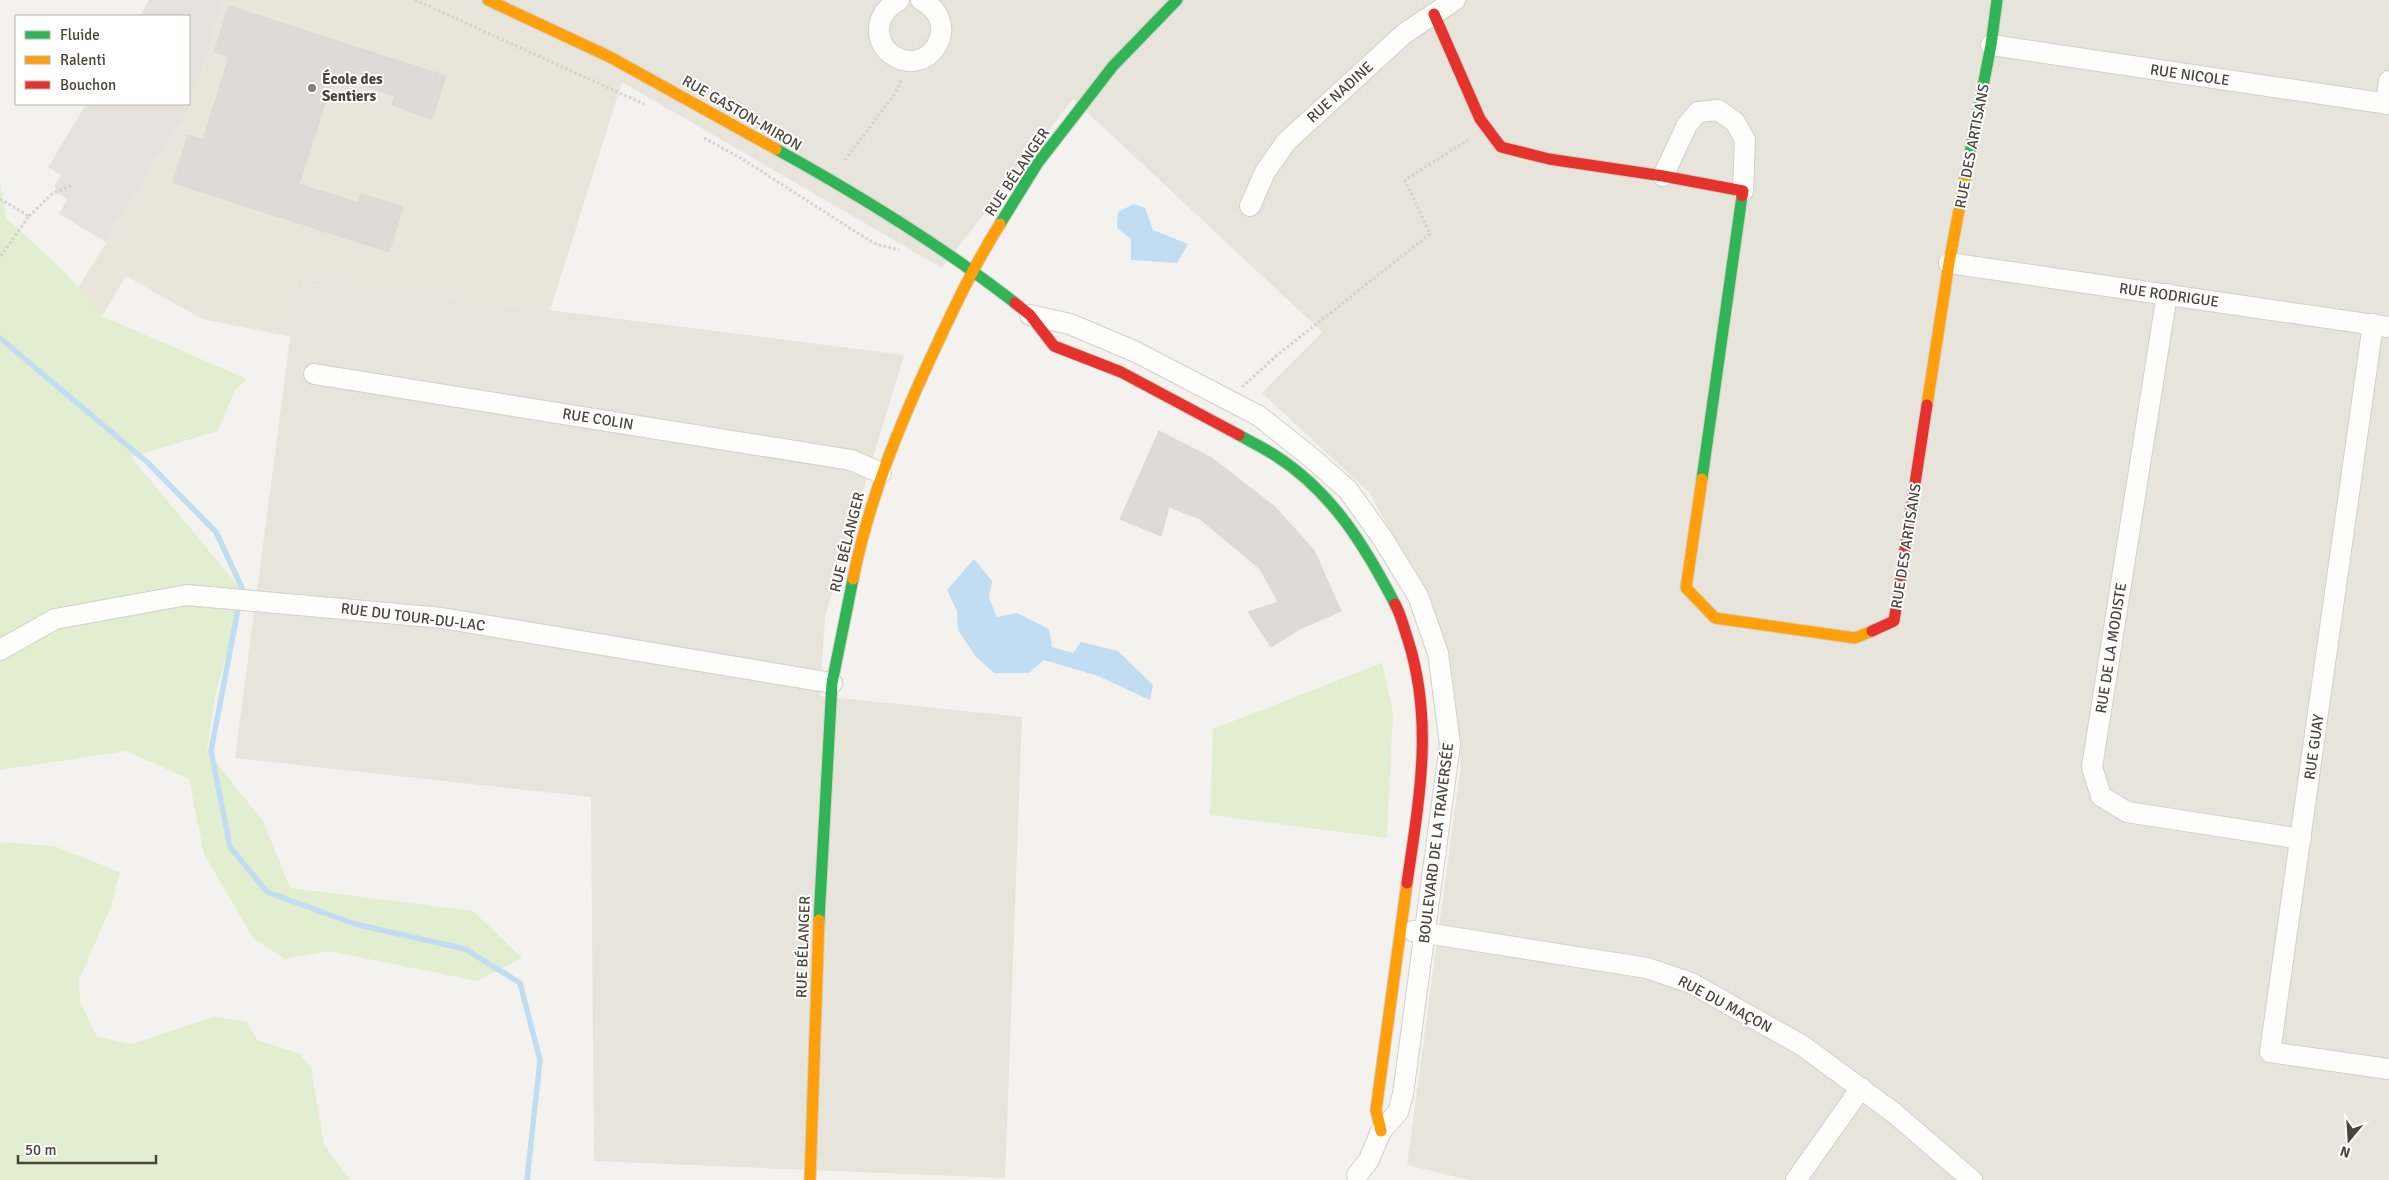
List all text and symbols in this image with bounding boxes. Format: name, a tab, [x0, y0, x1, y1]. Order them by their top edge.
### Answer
legend	[15, 15, 190, 105]
text: Fluide	[60, 26, 100, 44]
text: Ralenti	[60, 51, 106, 69]
street label: RUE NADINE	[1303, 58, 1377, 126]
street label: RUE NICOLE	[2149, 61, 2231, 89]
place label: École des Sentiers	[322, 69, 383, 105]
street label: RUE GASTON-MIRON	[679, 71, 805, 155]
text: Bouchon	[60, 76, 116, 94]
marker: École des Sentiers	[306, 82, 318, 94]
street label: RUE DES ARTISANS	[1951, 82, 1993, 210]
street label: RUE BÉLANGER	[980, 124, 1053, 219]
street label: RUE RODRIGUE	[2118, 279, 2220, 311]
street label: RUE COLIN	[561, 405, 635, 433]
street label: RUE DES ARTISANS	[1887, 482, 1925, 610]
street label: RUE BÉLANGER	[825, 490, 868, 594]
street label: RUE DE LA MODISTE	[2092, 581, 2130, 715]
street label: RUE DU TOUR-DU-LAC	[340, 599, 486, 635]
street label: RUE GUAY	[2300, 713, 2328, 781]
street label: BOULEVARD DE LA TRAVERSÉE	[1414, 742, 1457, 944]
street label: RUE BÉLANGER	[791, 895, 814, 998]
street label: RUE DU MAÇON	[1675, 972, 1775, 1036]
north arrow	[2324, 1115, 2374, 1165]
scale bar	[18, 1132, 155, 1164]
text: 50 m	[25, 1141, 56, 1159]
text: N	[2338, 1142, 2352, 1161]

